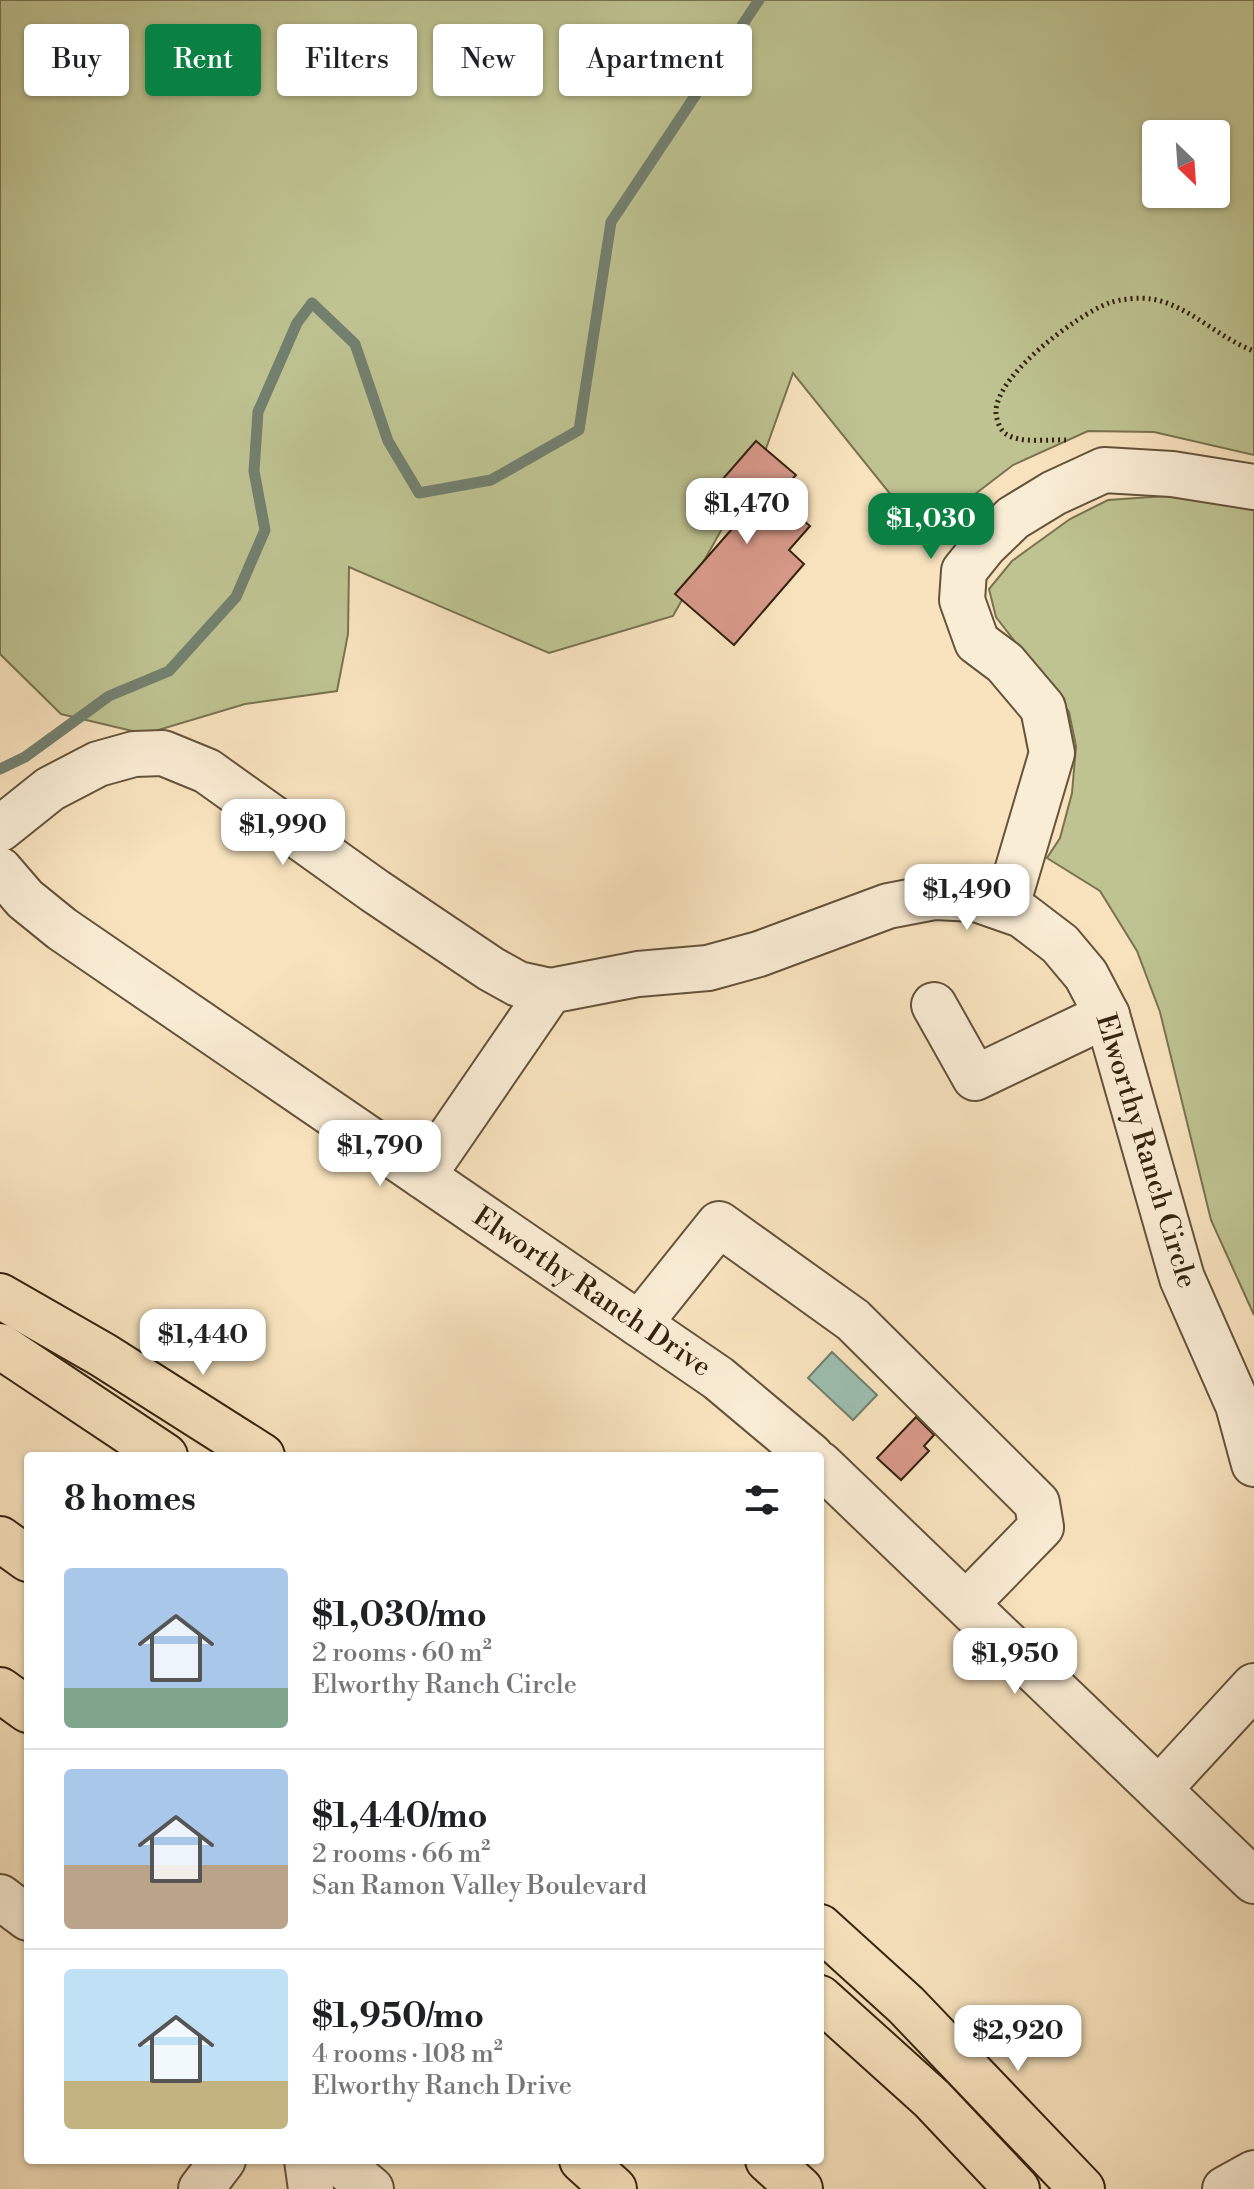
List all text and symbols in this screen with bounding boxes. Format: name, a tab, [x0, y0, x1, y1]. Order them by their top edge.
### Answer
chip: Buy	[24, 24, 129, 96]
chip: Rent	[145, 24, 261, 96]
chip: Filters	[277, 24, 417, 96]
chip: New	[433, 24, 543, 96]
chip: Apartment	[559, 24, 752, 96]
north arrow	[1142, 120, 1230, 208]
map controls	[1142, 120, 1230, 208]
pin: $1,470	[682, 478, 812, 546]
text: $1,470	[704, 488, 790, 520]
pin: $1,030	[866, 493, 996, 561]
text: $1,030	[886, 503, 976, 535]
pin: $1,990	[218, 799, 348, 867]
text: $1,990	[239, 809, 327, 841]
pin: $1,490	[902, 864, 1032, 932]
text: $1,490	[923, 874, 1011, 906]
street label: Elworthy Ranch Circle	[1088, 1010, 1204, 1292]
pin: $1,790	[315, 1120, 445, 1188]
text: $1,790	[337, 1130, 423, 1162]
street label: Elworthy Ranch Drive	[466, 1199, 718, 1385]
pin: $1,440	[138, 1309, 268, 1377]
text: $1,440	[158, 1319, 248, 1351]
icon: filters	[740, 1478, 784, 1522]
text: 8 homes	[64, 1479, 196, 1521]
text: $1,030/mo	[312, 1595, 487, 1637]
icon: home	[128, 1600, 224, 1696]
pin: $1,950	[950, 1628, 1080, 1696]
text: 2 rooms · 60 m²	[312, 1637, 492, 1669]
text: $1,950	[971, 1638, 1059, 1670]
text: Elworthy Ranch Circle	[312, 1669, 577, 1701]
text: $1,440/mo	[312, 1796, 488, 1838]
icon: home	[128, 1801, 224, 1897]
text: 2 rooms · 66 m²	[312, 1838, 490, 1870]
text: San Ramon Valley Boulevard	[312, 1870, 647, 1902]
text: $1,950/mo	[312, 1996, 484, 2038]
icon: home	[128, 2001, 224, 2097]
pin: $2,920	[953, 2005, 1083, 2073]
text: $2,920	[972, 2015, 1064, 2047]
text: 4 rooms · 108 m²	[312, 2038, 503, 2070]
text: Elworthy Ranch Drive	[312, 2070, 572, 2102]

